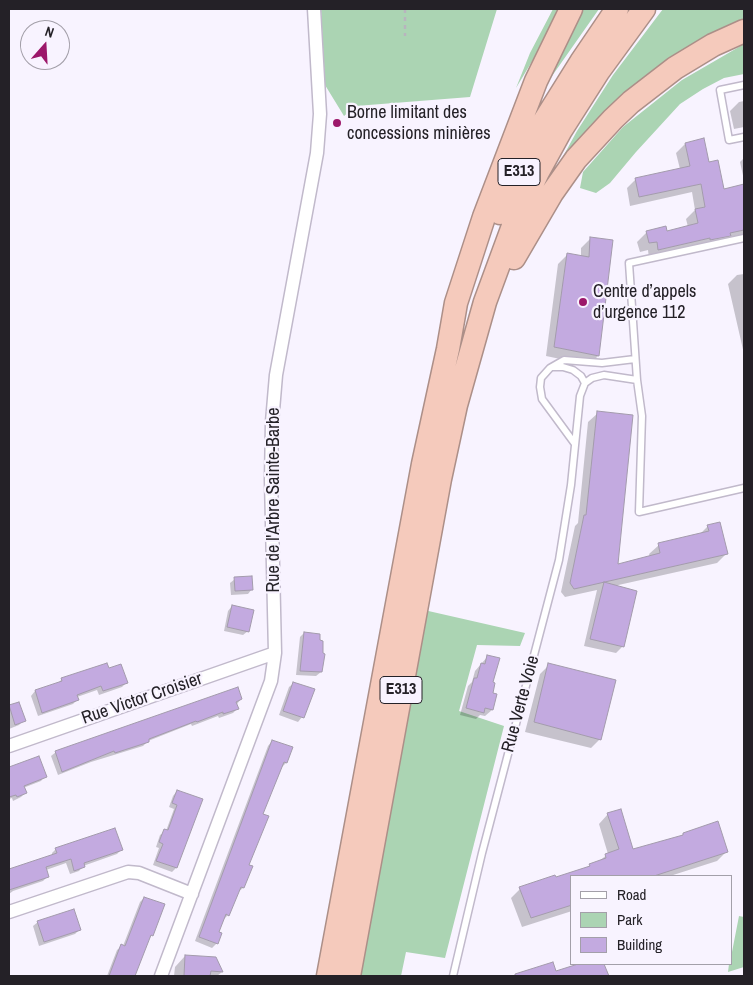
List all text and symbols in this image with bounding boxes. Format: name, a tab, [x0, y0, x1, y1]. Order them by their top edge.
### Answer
north arrow	[20, 20, 70, 70]
text: N	[43, 22, 56, 42]
place label: Borne limitant des concessions minières	[347, 102, 491, 144]
marker: Borne limitant des concessions minières	[331, 117, 343, 129]
road number: E313	[498, 158, 540, 186]
place label: Centre d’appels d’urgence 112	[593, 281, 696, 324]
marker: Centre d’appels d’urgence 112	[577, 296, 589, 308]
street label: Rue de l'Arbre Sainte-Barbe	[263, 408, 285, 592]
street label: Rue Verte Voie	[498, 653, 544, 755]
street label: Rue Victor Croisier	[79, 668, 205, 730]
road number: E313	[380, 676, 422, 704]
legend	[570, 875, 733, 965]
text: Road	[617, 884, 646, 905]
text: Park	[617, 909, 642, 930]
text: Building	[617, 934, 662, 955]

